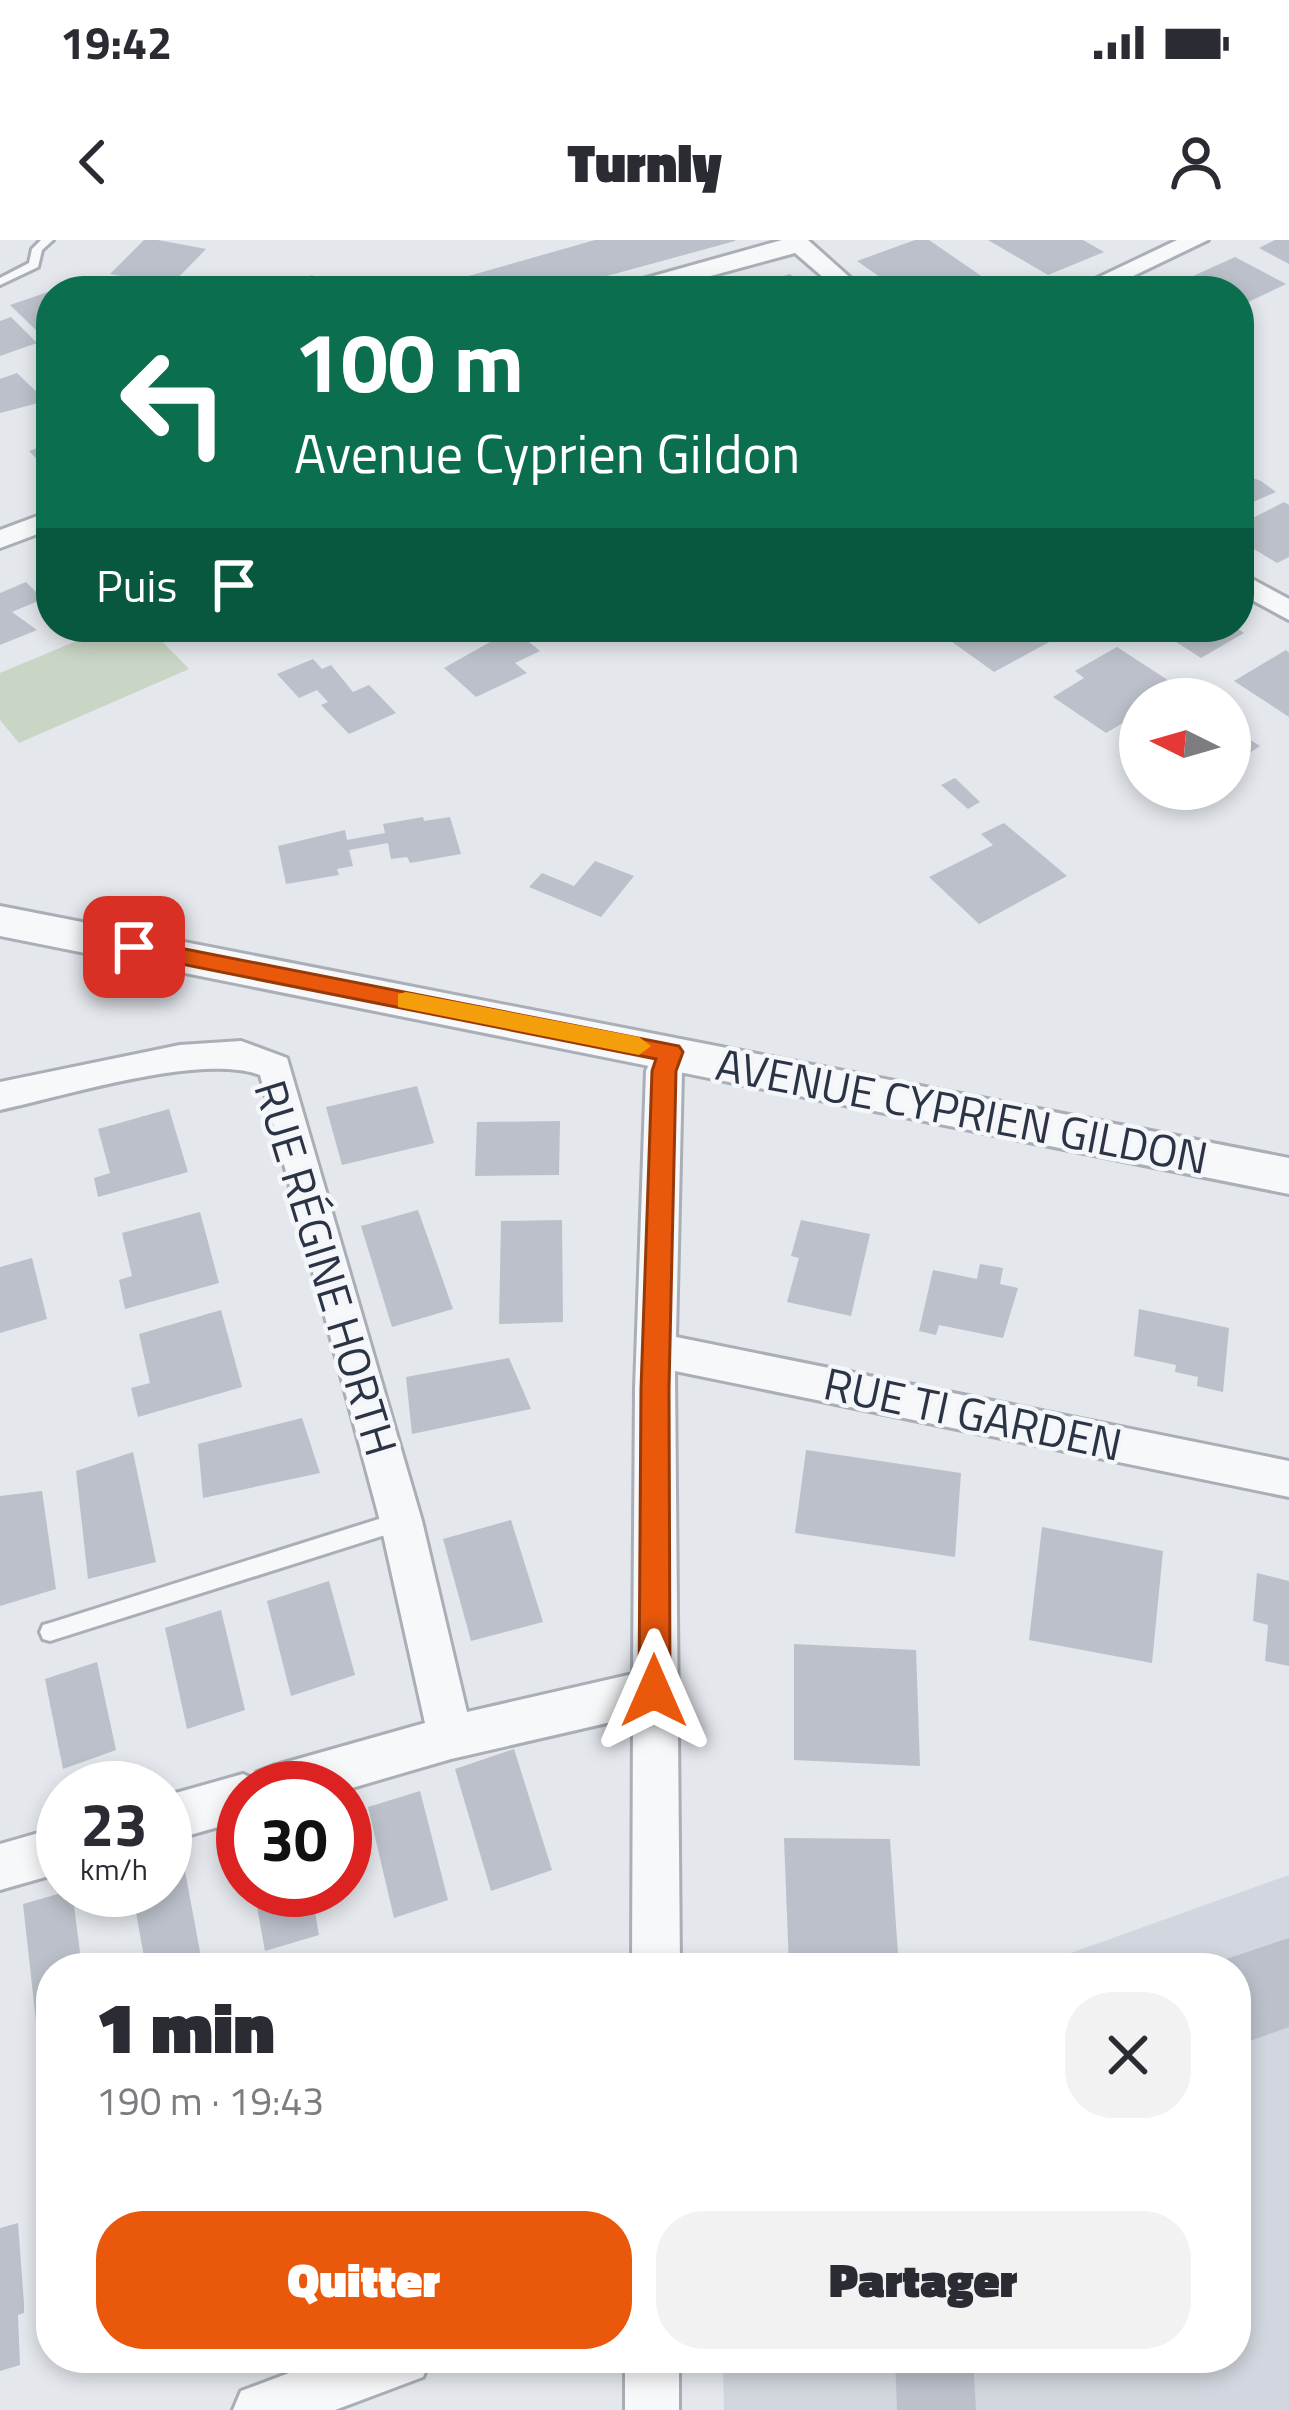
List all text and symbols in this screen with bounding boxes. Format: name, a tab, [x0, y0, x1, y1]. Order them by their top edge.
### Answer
text: 19:42	[60, 8, 172, 76]
text: Turnly	[567, 121, 722, 203]
icon: back	[60, 129, 126, 195]
icon: person	[1163, 129, 1229, 195]
text: 100 m	[294, 297, 524, 425]
icon: left	[96, 324, 252, 480]
text: Avenue Cyprien Gildon	[294, 412, 800, 494]
text: Puis	[96, 551, 177, 619]
icon: arrive	[201, 552, 267, 618]
north arrow	[1119, 678, 1251, 810]
map controls	[1119, 678, 1251, 810]
pin	[83, 896, 185, 998]
icon: arrive	[101, 914, 167, 980]
street label: AVENUE CYPRIEN GILDON	[710, 1029, 1214, 1191]
street label: RUE RÉGINE HORTH	[238, 1072, 416, 1464]
street label: RUE TI GARDEN	[818, 1348, 1128, 1478]
position arrow	[591, 1628, 717, 1754]
speed limit sign: 30	[216, 1761, 372, 1917]
text: 23	[80, 1778, 148, 1869]
text: km/h	[80, 1846, 148, 1892]
text: 1 min	[96, 1971, 275, 2081]
button: close	[1065, 1992, 1191, 2118]
text: 190 m · 19:43	[96, 2071, 324, 2130]
button: Quitter	[96, 2211, 632, 2349]
button: Partager	[656, 2211, 1191, 2349]

